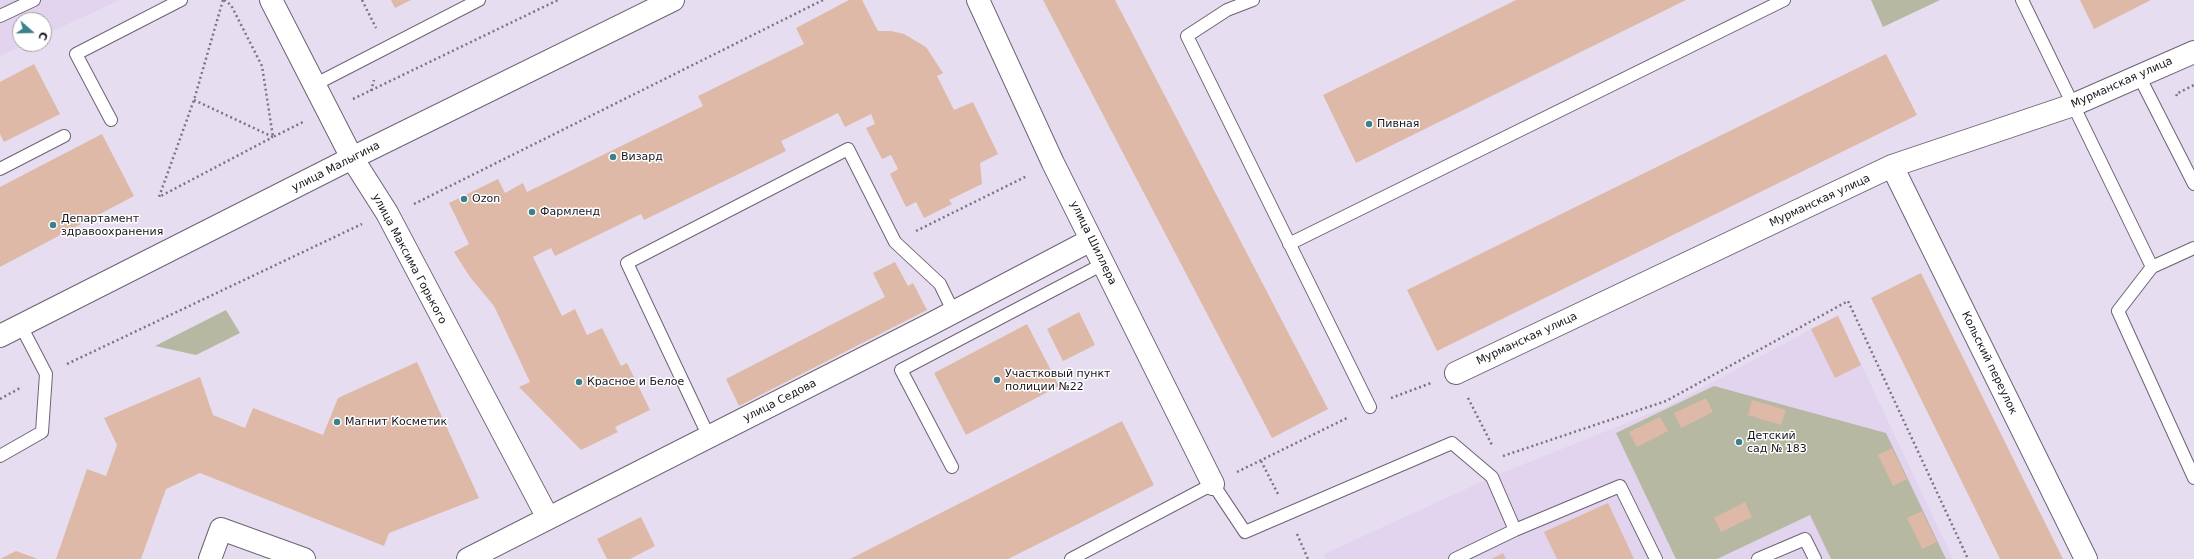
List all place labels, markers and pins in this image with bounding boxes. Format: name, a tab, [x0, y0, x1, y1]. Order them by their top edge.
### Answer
place label: Пивная	[1377, 117, 1419, 131]
marker: Пивная	[1364, 119, 1374, 129]
place label: Визард	[621, 150, 663, 164]
marker: Визард	[608, 152, 618, 162]
place label: Ozon	[472, 192, 500, 206]
marker: Ozon	[459, 194, 469, 204]
place label: Фармленд	[540, 205, 600, 219]
marker: Фармленд	[527, 207, 537, 217]
place label: Департамент здравоохранения	[61, 212, 163, 238]
marker: Департамент здравоохранения	[48, 220, 58, 230]
place label: Участковый пункт полиции №22	[1005, 367, 1111, 393]
place label: Красное и Белое	[587, 375, 684, 389]
marker: Участковый пункт полиции №22	[992, 375, 1002, 385]
marker: Красное и Белое	[574, 377, 584, 387]
place label: Магнит Косметик	[345, 415, 447, 429]
marker: Магнит Косметик	[332, 417, 342, 427]
place label: Детский сад № 183	[1747, 429, 1807, 455]
marker: Детский сад № 183	[1734, 437, 1744, 447]

